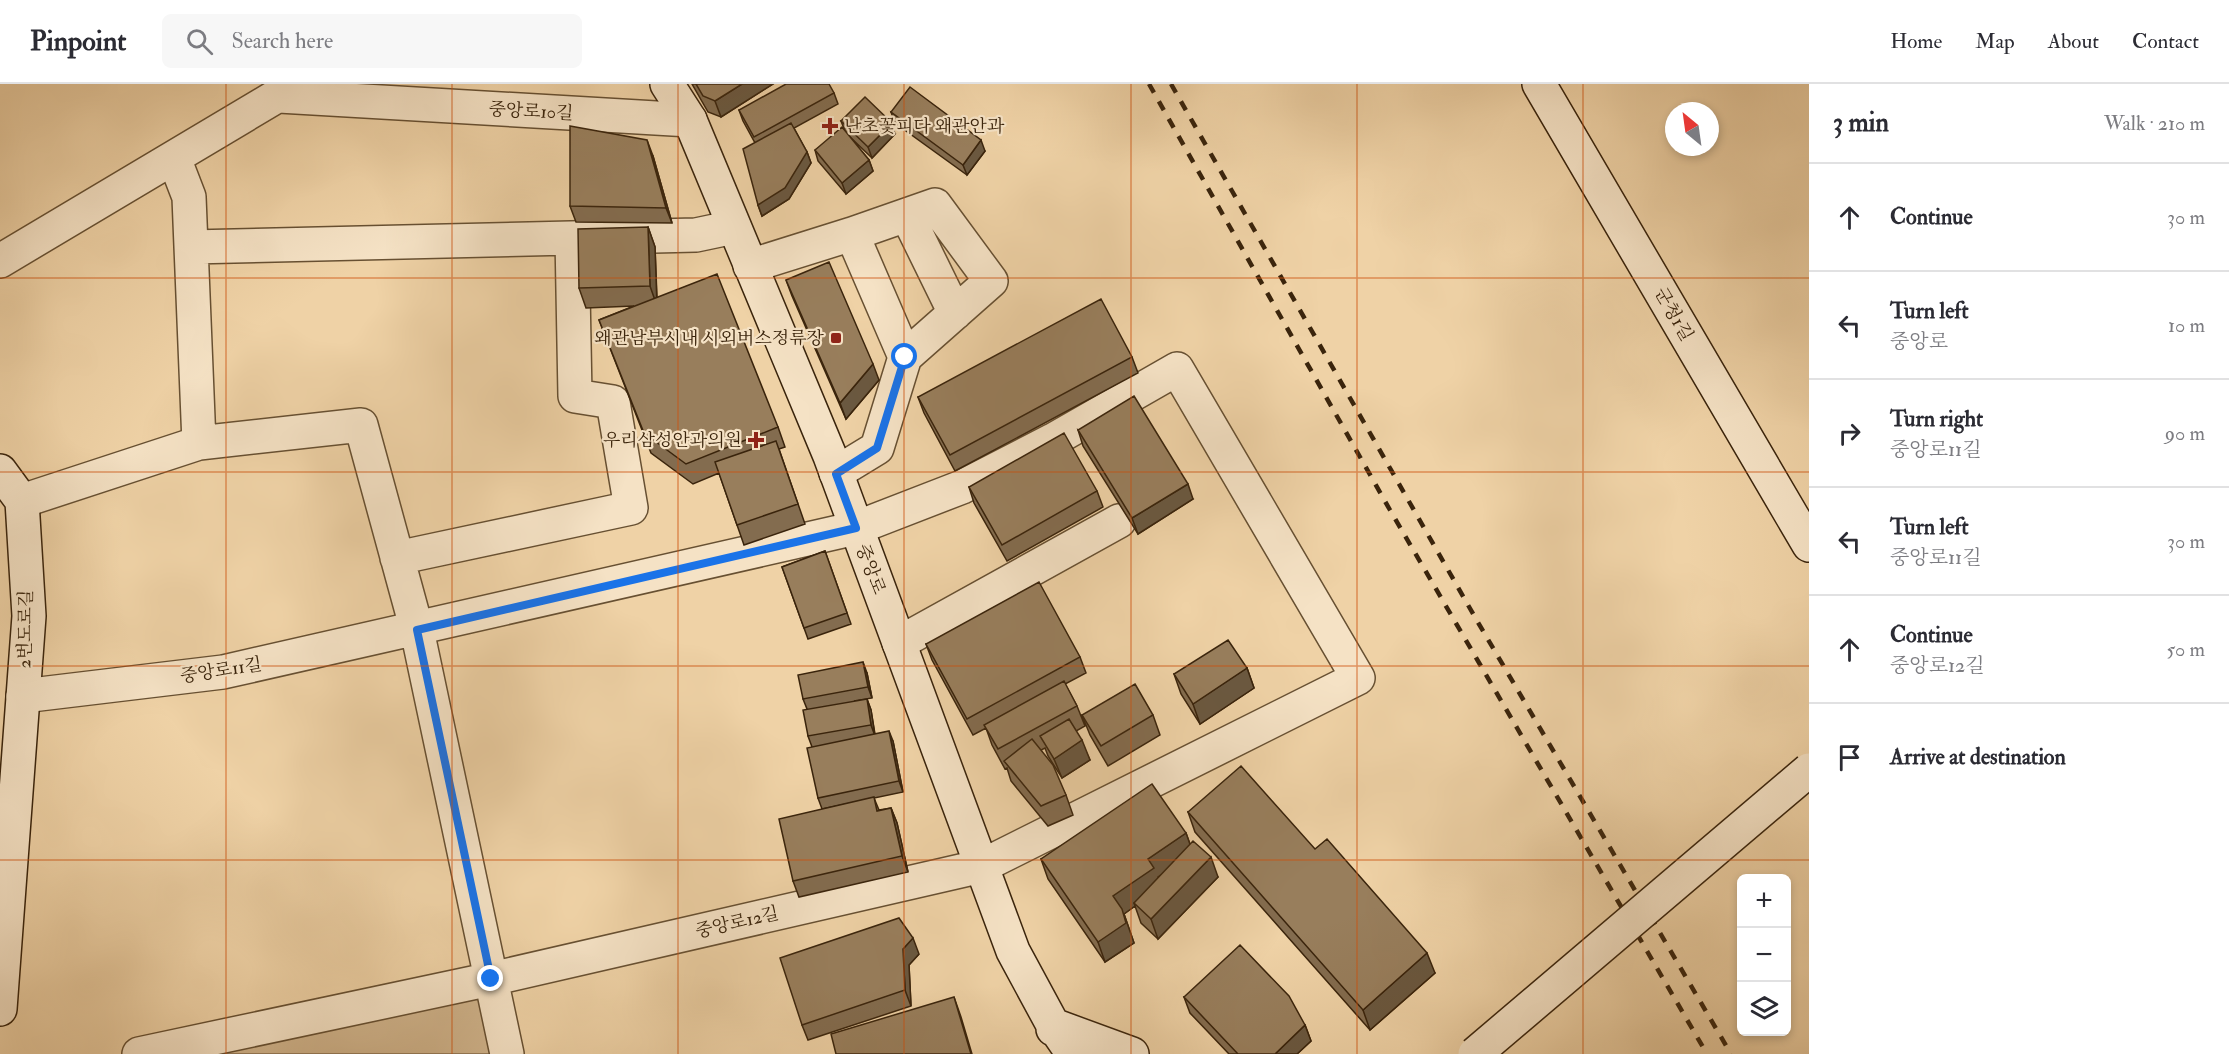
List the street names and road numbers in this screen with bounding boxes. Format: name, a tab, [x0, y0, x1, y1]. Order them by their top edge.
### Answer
street label: 중앙로10길	[488, 98, 574, 125]
street label: 군청1길	[1649, 283, 1698, 345]
street label: 중앙로	[850, 541, 891, 598]
street label: 2번도로길	[13, 589, 38, 669]
street label: 중앙로11길	[179, 653, 264, 688]
street label: 중앙로12길	[693, 902, 781, 943]

